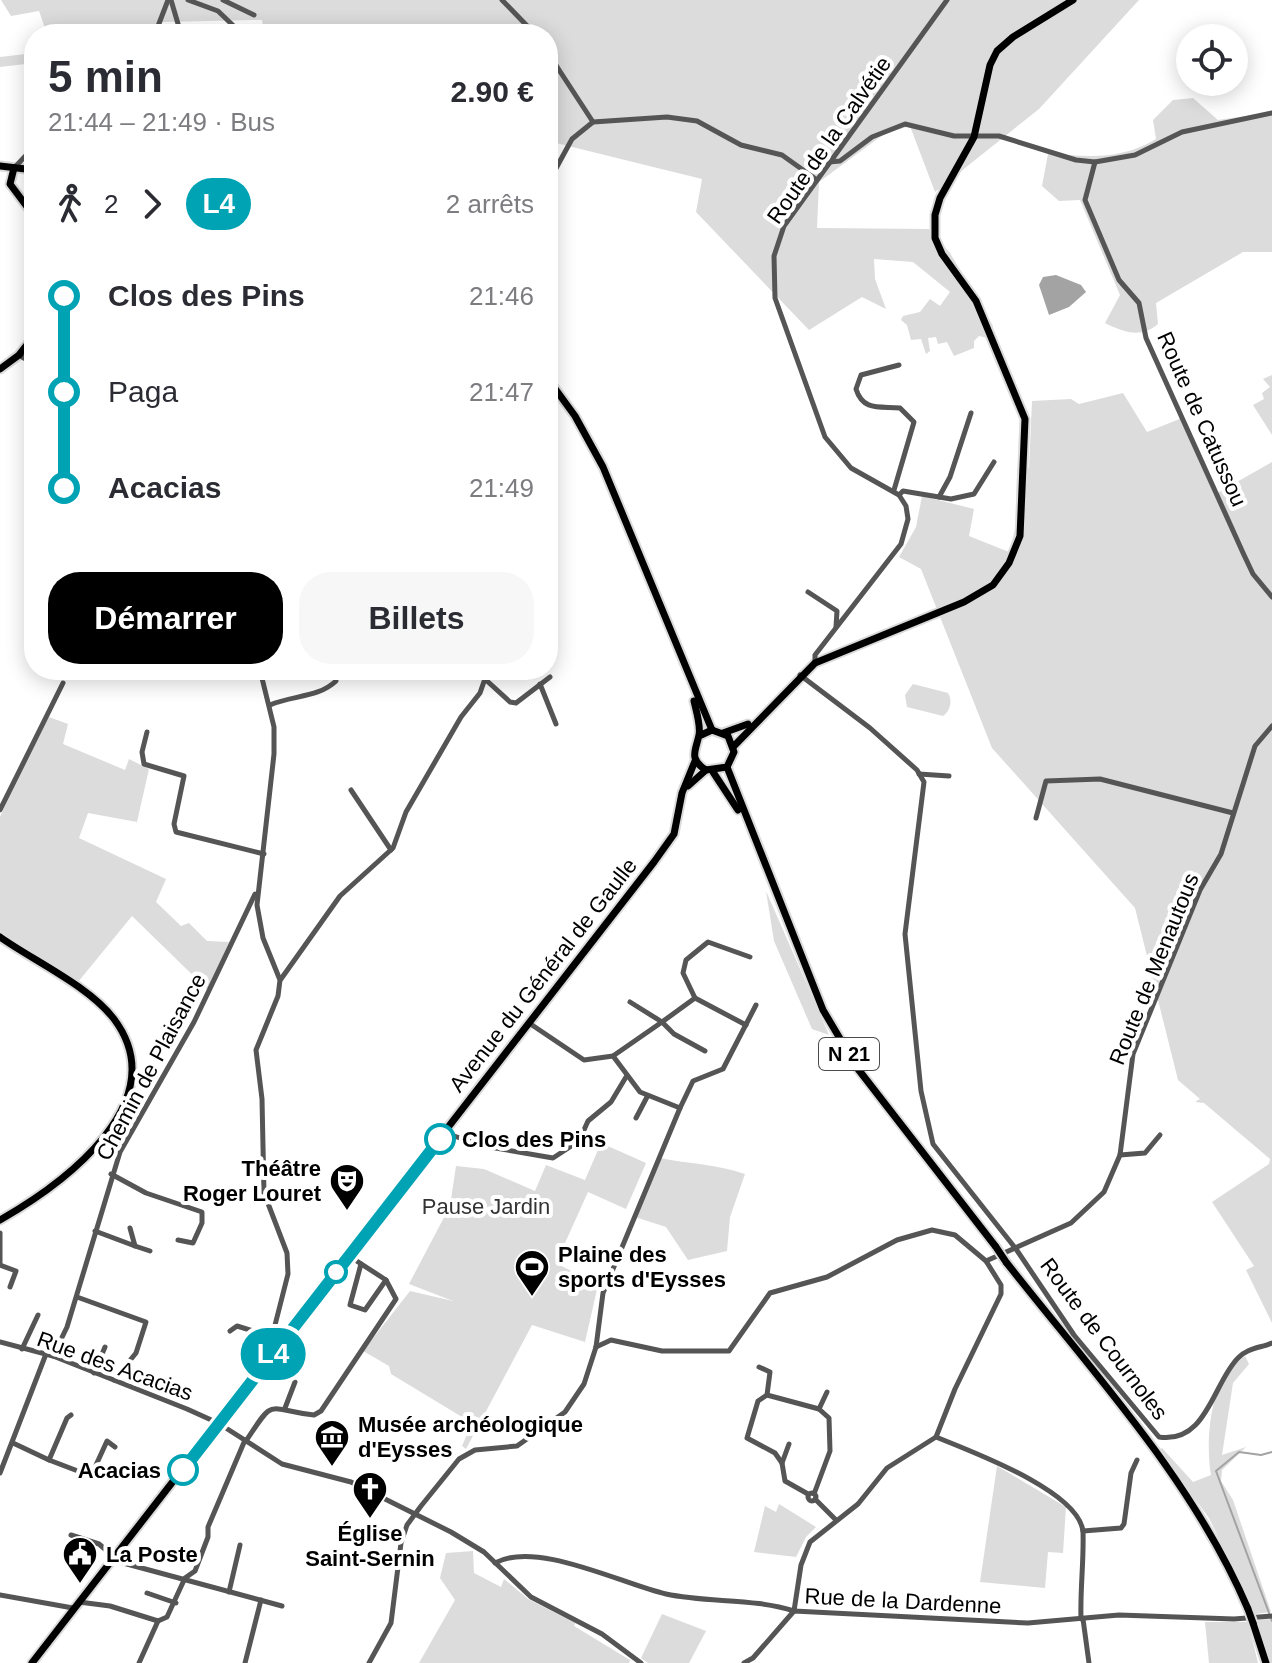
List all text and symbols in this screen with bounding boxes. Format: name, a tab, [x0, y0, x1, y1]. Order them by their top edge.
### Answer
map controls	[1176, 24, 1248, 96]
button: locate	[1176, 24, 1248, 96]
text: 5 min	[48, 52, 163, 101]
street label: Route de la Calvétie	[762, 52, 896, 228]
text: 2.90 €	[451, 75, 534, 108]
text: 21:44 – 21:49 · Bus	[48, 107, 275, 137]
icon: walk	[48, 182, 92, 226]
icon: forward	[130, 182, 174, 226]
text: L4	[202, 188, 235, 219]
text: 2	[104, 189, 118, 219]
text: 2 arrêts	[446, 189, 534, 219]
text: Clos des Pins	[108, 279, 305, 312]
text: 21:46	[469, 281, 534, 311]
street label: Route de Catussou	[1152, 328, 1252, 510]
text: Paga	[108, 375, 178, 408]
text: 21:47	[469, 377, 534, 407]
text: Acacias	[108, 471, 221, 504]
text: 21:49	[469, 473, 534, 503]
button: Démarrer	[48, 572, 283, 664]
button: Billets	[299, 572, 534, 664]
street label: Avenue du Général de Gaulle	[444, 853, 642, 1097]
street label: Route de Menautous	[1104, 870, 1204, 1068]
street label: Chemin de Plaisance	[91, 969, 211, 1165]
road number: N 21	[819, 1038, 879, 1070]
marker: Clos des Pins	[425, 1124, 455, 1154]
place label: Clos des Pins	[462, 1127, 606, 1152]
place label: Théâtre Roger Louret	[183, 1156, 322, 1206]
theatre icon: Théâtre Roger Louret	[328, 1162, 366, 1212]
park label: Pause Jardin	[422, 1194, 550, 1219]
place label: Plaine des sports d'Eysses	[558, 1242, 726, 1292]
sports icon: Plaine des sports d'Eysses	[513, 1248, 551, 1298]
street label: Route de Cournoles	[1035, 1253, 1173, 1425]
unlabelled marker	[325, 1261, 347, 1283]
street label: Rue des Acacias	[34, 1326, 196, 1406]
line badge: L4	[237, 1328, 309, 1380]
text: L4	[257, 1338, 289, 1369]
place label: Musée archéologique d'Eysses	[358, 1412, 583, 1462]
museum icon: Musée archéologique d'Eysses	[313, 1418, 351, 1468]
marker: Acacias	[168, 1455, 198, 1485]
place label: Acacias	[78, 1458, 161, 1483]
church icon: Église Saint-Sernin	[351, 1470, 389, 1520]
place label: Église Saint-Sernin	[305, 1521, 435, 1571]
public building icon: La Poste	[61, 1535, 99, 1585]
place label: La Poste	[106, 1542, 198, 1567]
street label: Rue de la Dardenne	[804, 1583, 1002, 1619]

